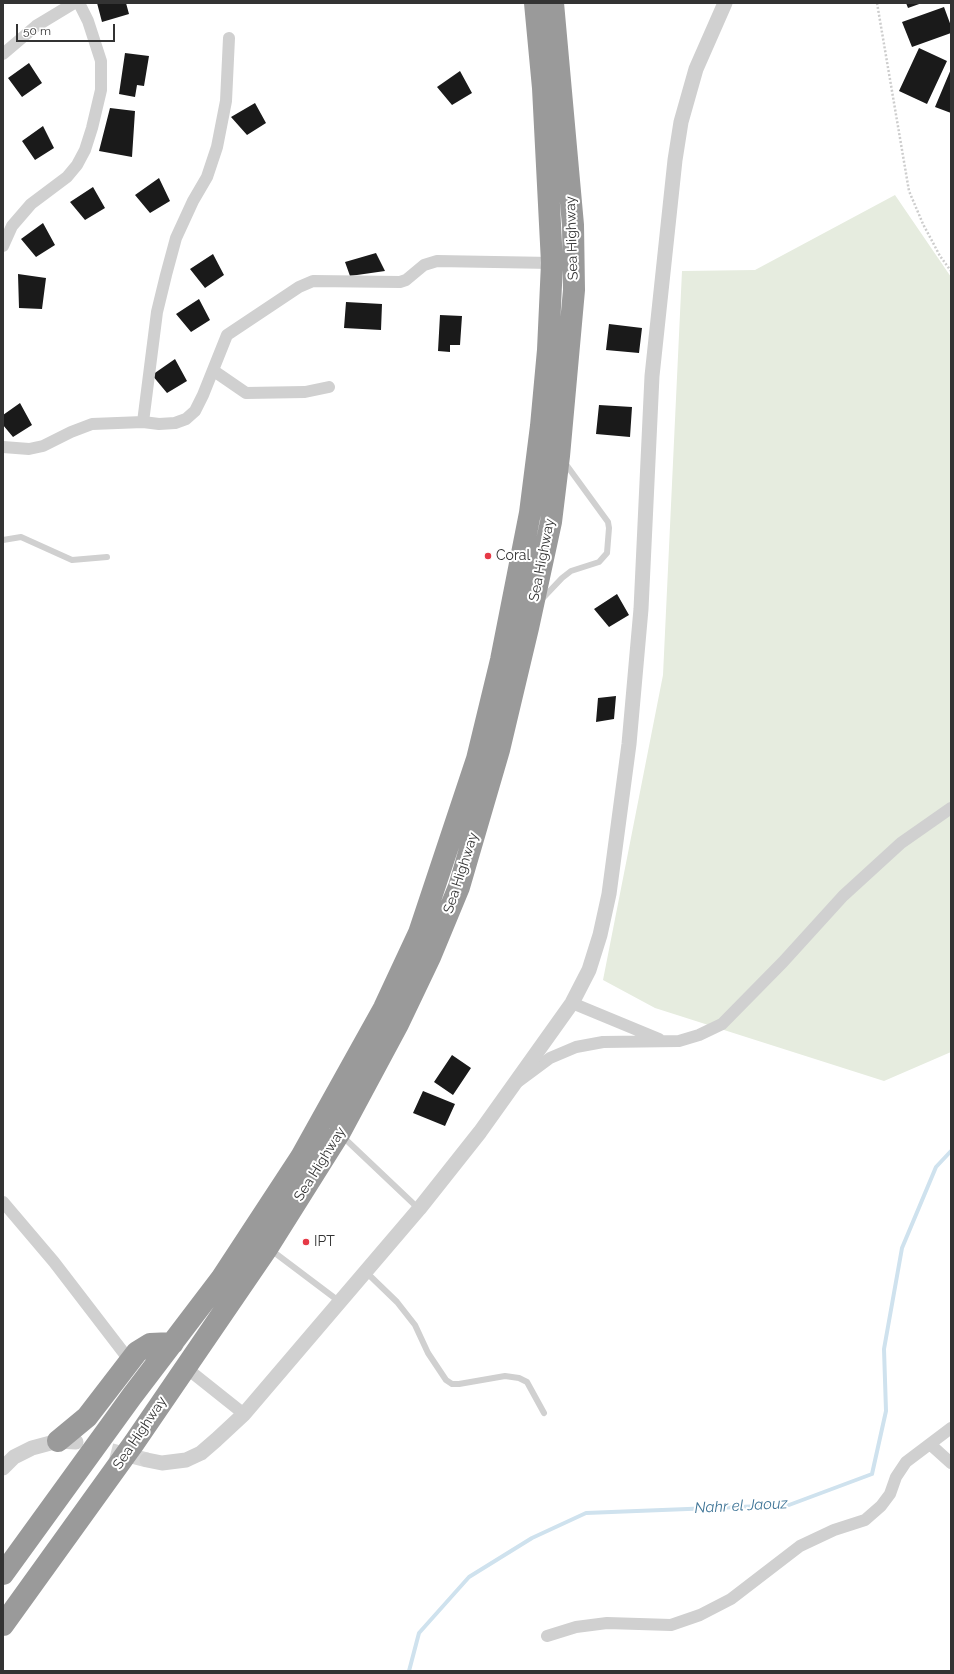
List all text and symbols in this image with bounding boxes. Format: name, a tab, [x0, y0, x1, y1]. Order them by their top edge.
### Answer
scale bar	[18, 16, 117, 42]
text: 50 m	[23, 24, 51, 38]
street label: Sea Highway	[562, 196, 582, 280]
street label: Sea Highway	[526, 517, 558, 603]
place label: Coral	[496, 548, 530, 564]
marker: Coral	[483, 551, 493, 561]
street label: Sea Highway	[440, 830, 482, 916]
street label: Sea Highway	[291, 1124, 349, 1204]
place label: IPT	[314, 1234, 335, 1250]
marker: IPT	[301, 1237, 311, 1247]
street label: Sea Highway	[110, 1393, 170, 1473]
water label: Nahr el Jaouz	[694, 1495, 788, 1517]

